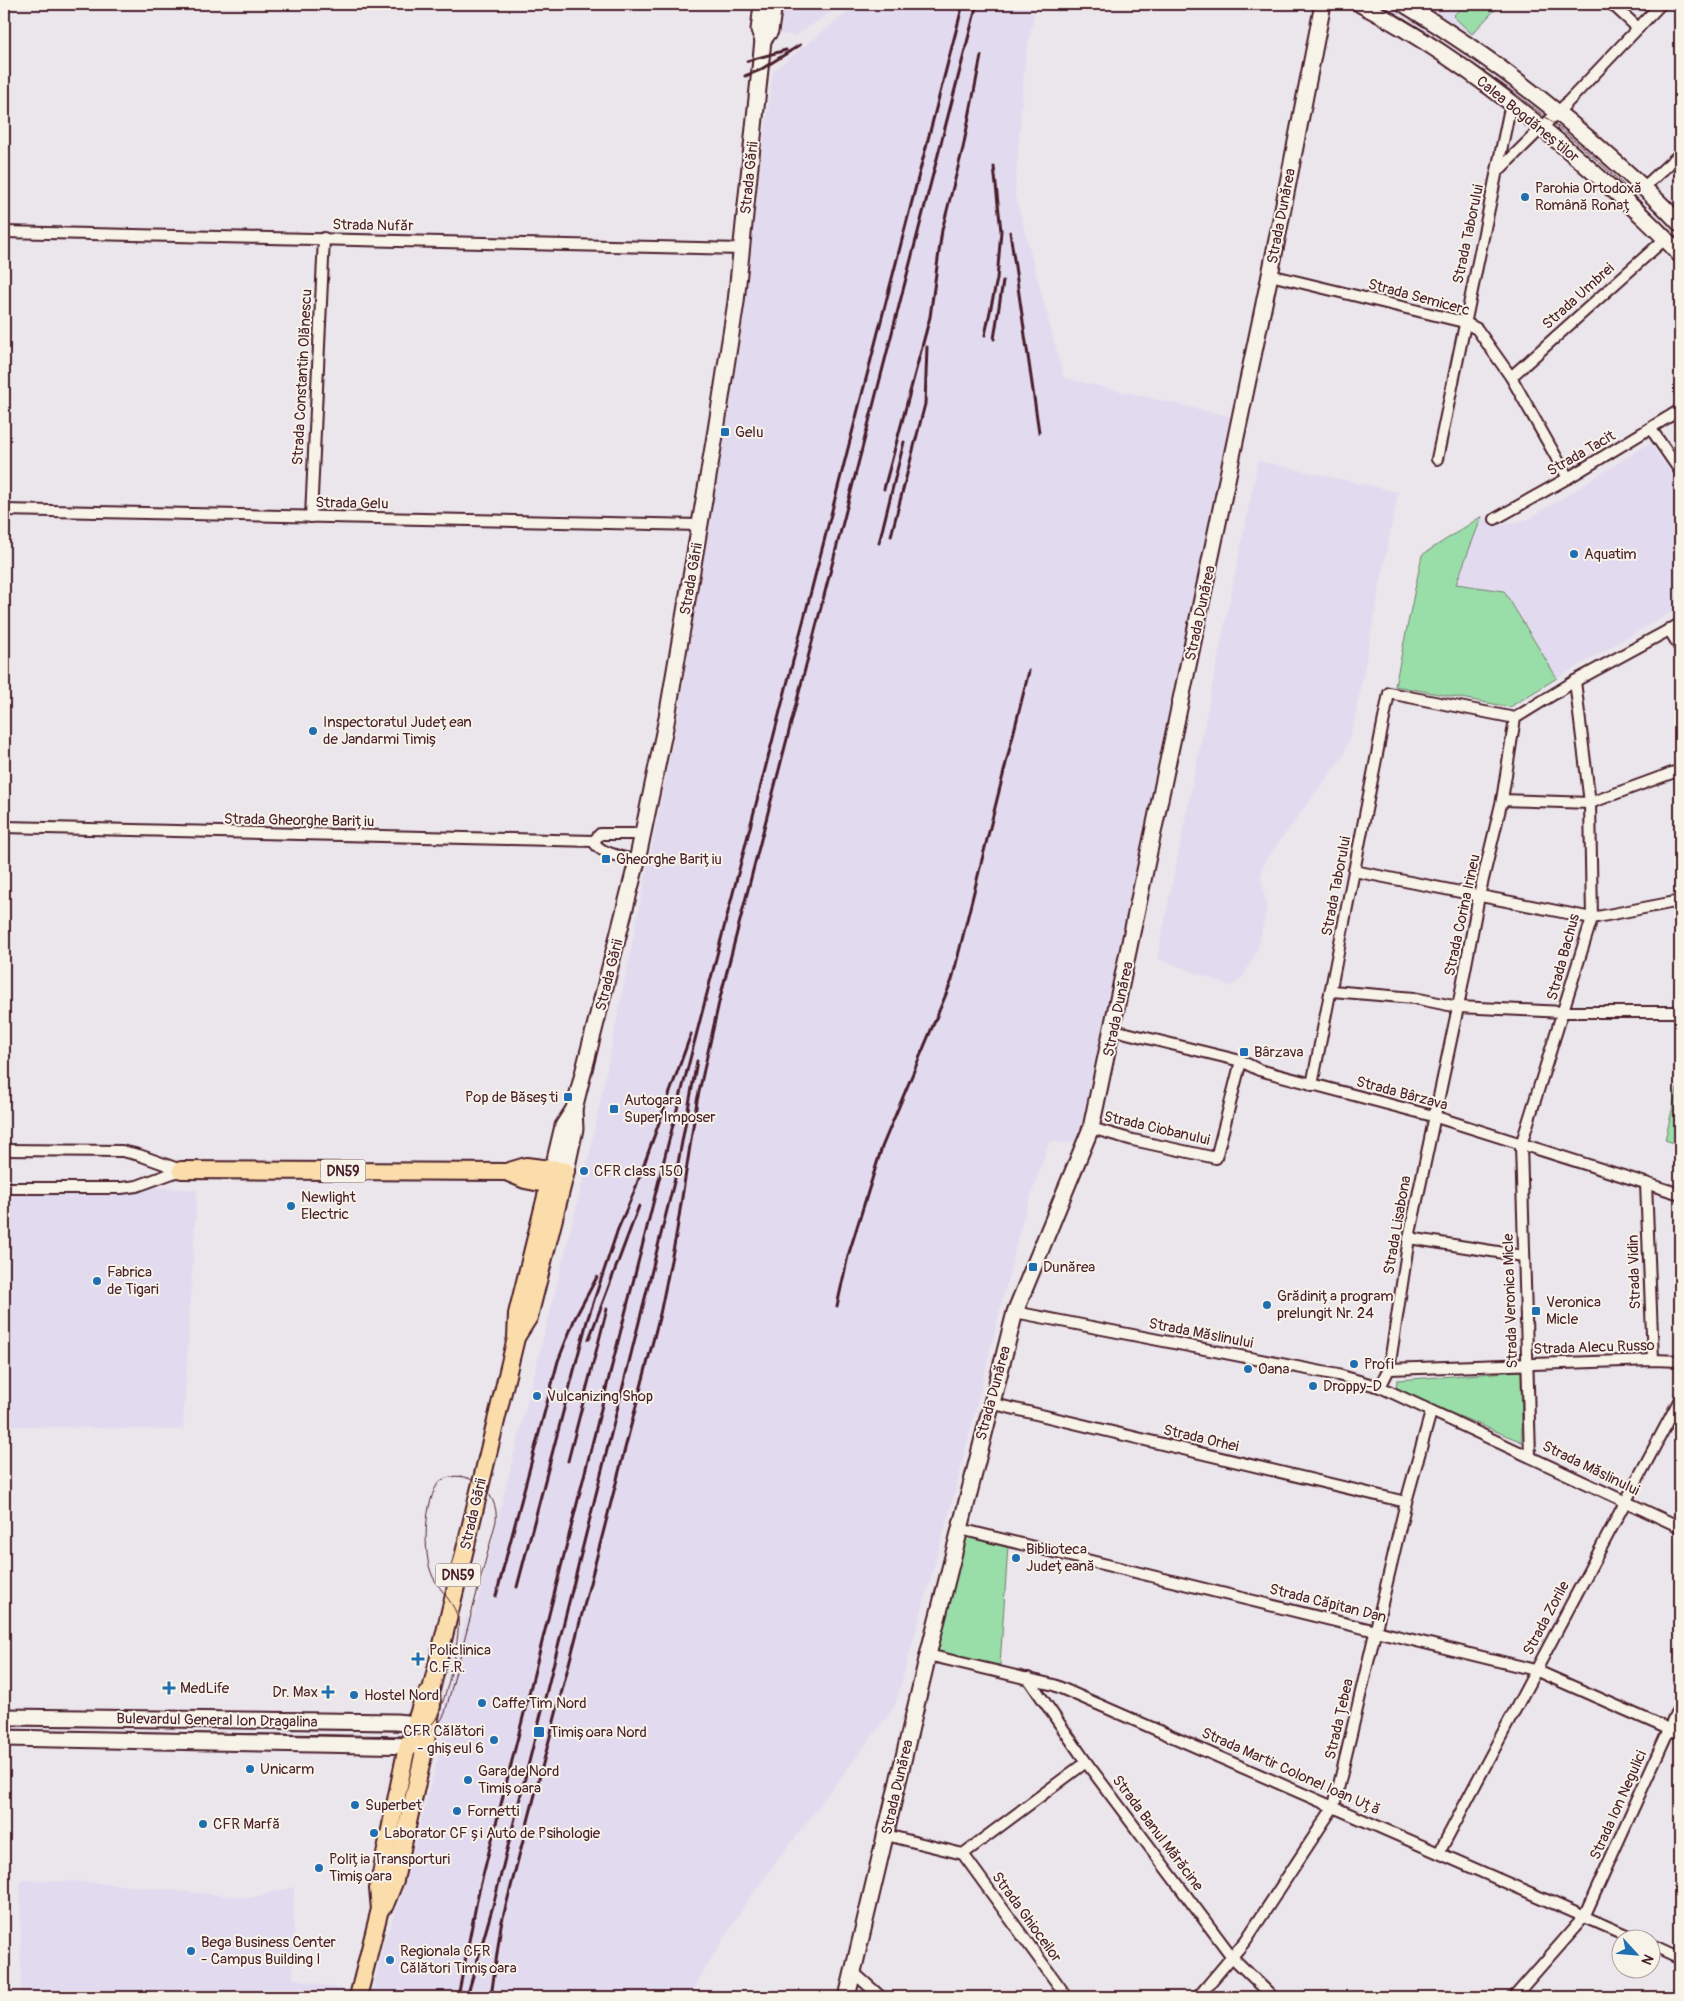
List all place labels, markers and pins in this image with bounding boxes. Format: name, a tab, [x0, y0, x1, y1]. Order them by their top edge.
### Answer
place label: Parohia Ortodoxă Română Ronaț	[1535, 179, 1642, 215]
marker: Parohia Ortodoxă Română Ronaț	[1519, 191, 1531, 203]
place label: Gelu	[735, 423, 763, 442]
marker: Gelu	[719, 426, 731, 438]
place label: Aquatim	[1584, 545, 1637, 564]
marker: Aquatim	[1568, 548, 1580, 560]
place label: Inspectoratul Județean de Jandarmi Timiș	[323, 713, 472, 749]
marker: Inspectoratul Județean de Jandarmi Timiș	[307, 725, 319, 737]
place label: Gheorghe Barițiu	[616, 850, 722, 869]
marker: Gheorghe Barițiu	[600, 853, 612, 865]
place label: Bârzava	[1254, 1043, 1303, 1062]
marker: Bârzava	[1238, 1046, 1250, 1058]
place label: Pop de Băsești	[465, 1088, 558, 1107]
marker: Pop de Băsești	[562, 1091, 574, 1103]
place label: Autogara Super Imposer	[624, 1091, 716, 1127]
marker: Autogara Super Imposer	[608, 1103, 620, 1115]
place label: CFR class 150	[594, 1162, 683, 1181]
marker: CFR class 150	[578, 1165, 590, 1177]
place label: Newlight Electric	[301, 1188, 357, 1224]
marker: Newlight Electric	[285, 1200, 297, 1212]
place label: Dunărea	[1043, 1258, 1095, 1277]
marker: Dunărea	[1027, 1261, 1039, 1273]
place label: Fabrica de Tigari	[107, 1263, 159, 1299]
marker: Fabrica de Tigari	[91, 1275, 103, 1287]
place label: Grădinița program prelungit Nr. 24	[1277, 1287, 1394, 1323]
place label: Veronica Micle	[1546, 1293, 1601, 1329]
marker: Grădinița program prelungit Nr. 24	[1261, 1299, 1273, 1311]
marker: Veronica Micle	[1530, 1305, 1542, 1317]
place label: Profi	[1364, 1355, 1394, 1374]
marker: Profi	[1348, 1358, 1360, 1370]
place label: Oana	[1258, 1360, 1290, 1379]
marker: Oana	[1242, 1363, 1254, 1375]
place label: Droppy-D	[1323, 1377, 1382, 1396]
marker: Droppy-D	[1307, 1380, 1319, 1392]
place label: Vulcanizing Shop	[547, 1387, 653, 1406]
marker: Vulcanizing Shop	[531, 1390, 543, 1402]
place label: Biblioteca Județeană	[1026, 1540, 1095, 1576]
marker: Biblioteca Județeană	[1010, 1552, 1022, 1564]
place label: Policlinica C.F.R.	[429, 1641, 491, 1677]
marker: Policlinica C.F.R.	[411, 1652, 425, 1666]
place label: MedLife	[180, 1679, 230, 1698]
marker: MedLife	[162, 1681, 176, 1695]
place label: Dr. Max	[272, 1683, 318, 1702]
marker: Dr. Max	[322, 1686, 334, 1698]
place label: Hostel Nord	[364, 1686, 439, 1705]
marker: Hostel Nord	[348, 1689, 360, 1701]
place label: Caffe Tim Nord	[492, 1694, 587, 1713]
marker: Caffe Tim Nord	[476, 1697, 488, 1709]
place label: CFR Călători - ghișeul 6	[403, 1722, 484, 1758]
place label: Timișoara Nord	[550, 1723, 647, 1742]
marker: Timișoara Nord	[532, 1725, 546, 1739]
marker: CFR Călători - ghișeul 6	[488, 1734, 500, 1746]
place label: Unicarm	[260, 1760, 314, 1779]
place label: Gara de Nord Timișoara	[478, 1762, 559, 1798]
marker: Unicarm	[244, 1763, 256, 1775]
marker: Gara de Nord Timișoara	[462, 1774, 474, 1786]
place label: Superbet	[365, 1796, 423, 1815]
marker: Superbet	[349, 1799, 361, 1811]
place label: Fornetti	[467, 1802, 520, 1821]
marker: Fornetti	[451, 1805, 463, 1817]
place label: CFR Marfă	[213, 1815, 280, 1834]
marker: CFR Marfă	[197, 1818, 209, 1830]
place label: Laborator CF și Auto de Psihologie	[384, 1824, 601, 1843]
marker: Laborator CF și Auto de Psihologie	[368, 1827, 380, 1839]
place label: Poliția Transporturi Timișoara	[329, 1850, 451, 1886]
marker: Poliția Transporturi Timișoara	[313, 1862, 325, 1874]
place label: Bega Business Center - Campus Building I	[201, 1933, 337, 1969]
place label: Regionala CFR Călători Timișoara	[400, 1942, 517, 1978]
marker: Bega Business Center - Campus Building I	[185, 1945, 197, 1957]
marker: Regionala CFR Călători Timișoara	[384, 1954, 396, 1966]

